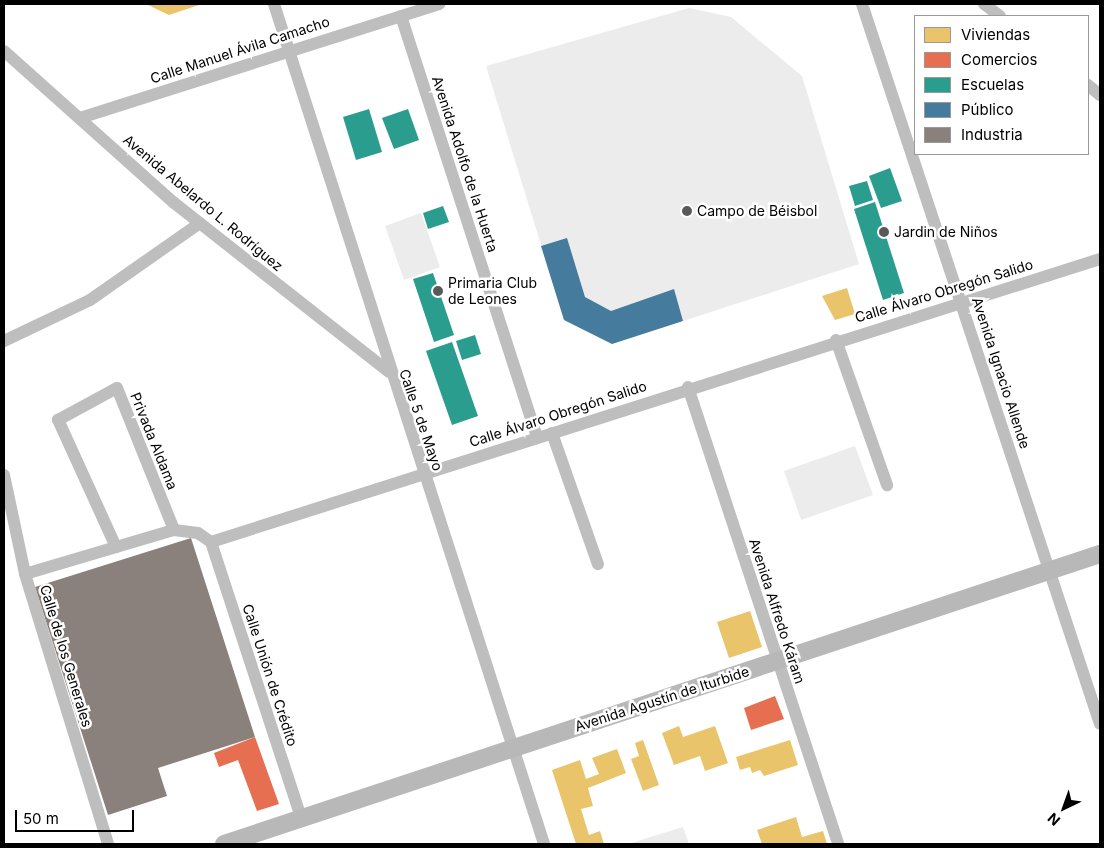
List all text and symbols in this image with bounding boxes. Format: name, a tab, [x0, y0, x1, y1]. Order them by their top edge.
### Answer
street label: Calle Manuel Ávila Camacho	[148, 13, 332, 87]
legend	[914, 15, 1089, 155]
text: Viviendas	[961, 25, 1030, 44]
text: Comercios	[961, 50, 1037, 69]
street label: Avenida Adolfo de la Huerta	[429, 74, 501, 254]
text: Escuelas	[961, 75, 1024, 94]
text: Público	[961, 100, 1013, 119]
text: Industria	[961, 125, 1023, 144]
street label: Avenida Abelardo L. Rodríguez	[120, 131, 286, 275]
place label: Campo de Béisbol	[697, 203, 817, 219]
marker: Campo de Béisbol	[681, 205, 693, 217]
place label: Jardin de Niños	[894, 224, 998, 240]
marker: Jardin de Niños	[878, 226, 890, 238]
street label: Calle Álvaro Obregón Salido	[853, 256, 1035, 326]
place label: Primaria Club de Leones	[448, 275, 537, 308]
marker: Primaria Club de Leones	[432, 285, 444, 297]
street label: Avenida Ignacio Allende	[969, 295, 1033, 451]
street label: Calle 5 de Mayo	[396, 367, 446, 473]
street label: Calle Álvaro Obregón Salido	[467, 377, 649, 451]
street label: Privada Aldama	[127, 390, 181, 492]
street label: Avenida Alfredo Káram	[746, 536, 808, 686]
street label: Calle de los Generales	[36, 583, 96, 729]
street label: Calle Unión de Crédito	[239, 602, 301, 748]
street label: Avenida Agustín de Iturbide	[573, 663, 751, 735]
north arrow	[1039, 783, 1089, 833]
scale bar	[18, 800, 136, 832]
text: 50 m	[23, 809, 59, 828]
text: N	[1044, 810, 1063, 829]

